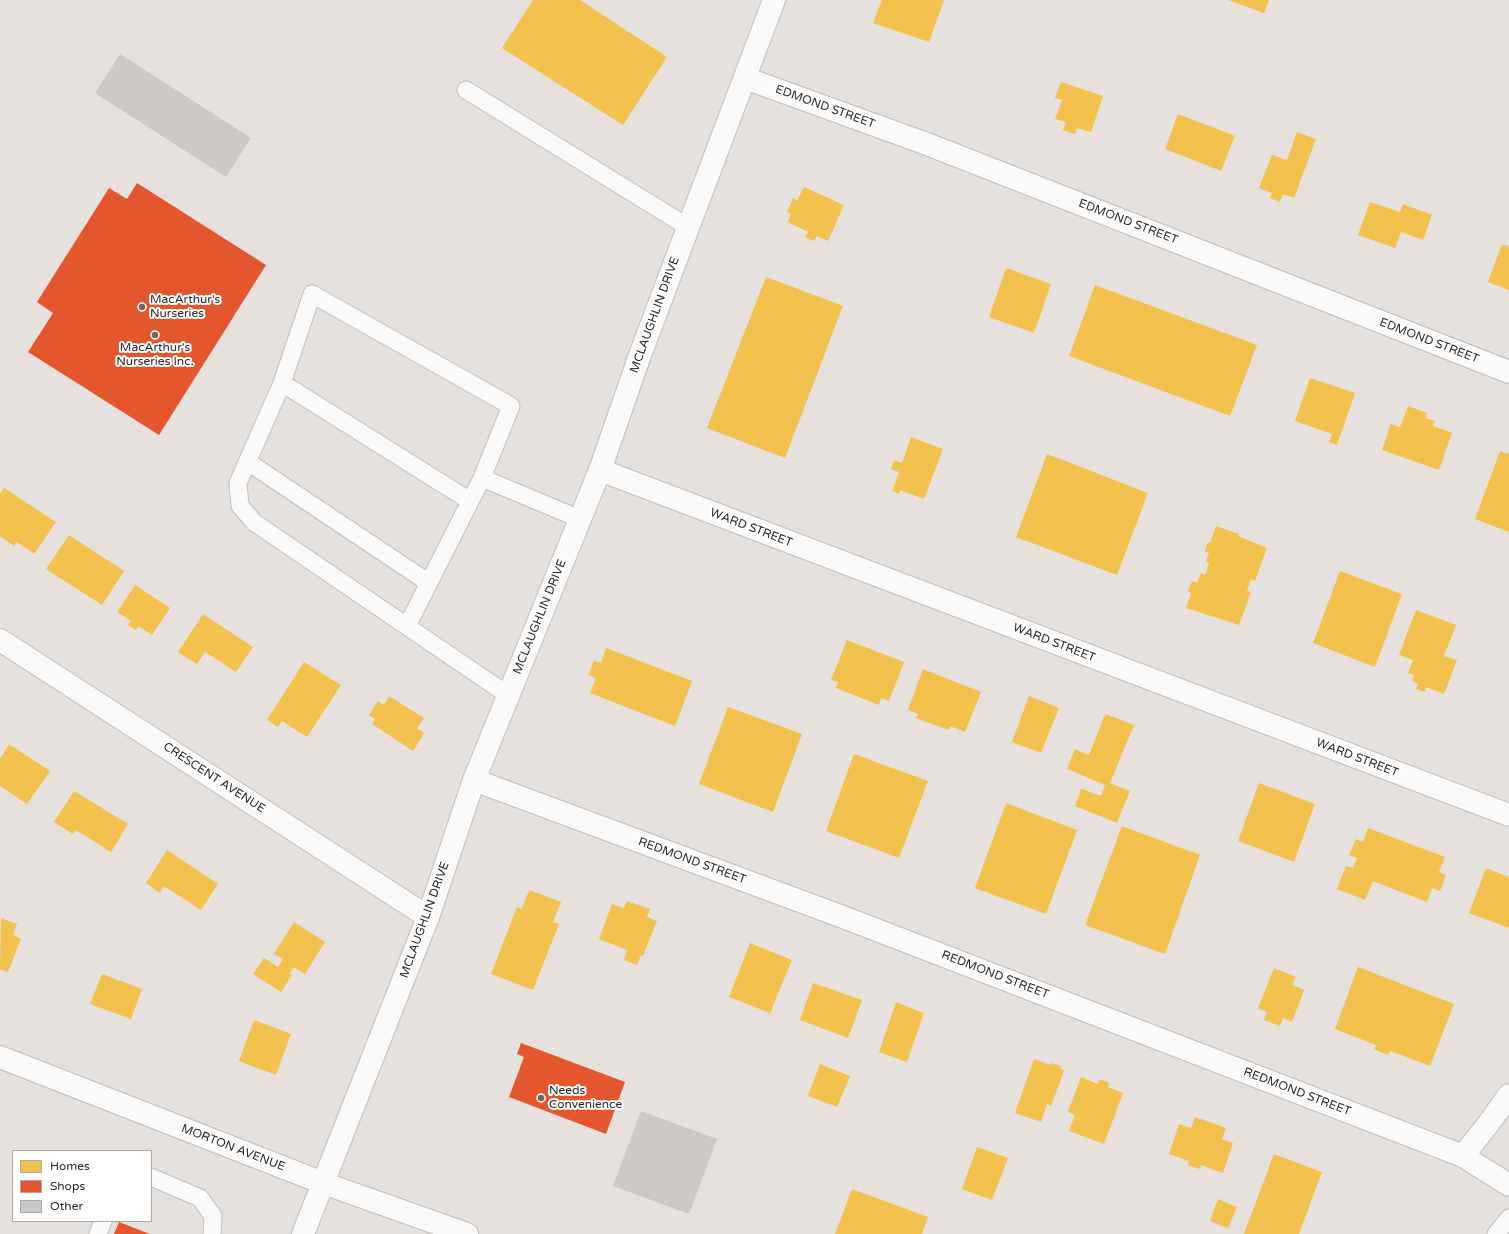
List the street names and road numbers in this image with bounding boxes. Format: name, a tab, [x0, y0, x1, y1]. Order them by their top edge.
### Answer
street label: EDMOND STREET	[773, 82, 877, 132]
street label: EDMOND STREET	[1076, 196, 1180, 248]
street label: MCLAUGHLIN DRIVE	[627, 255, 683, 375]
street label: EDMOND STREET	[1377, 315, 1481, 367]
street label: WARD STREET	[708, 506, 794, 550]
street label: MCLAUGHLIN DRIVE	[510, 557, 570, 677]
street label: WARD STREET	[1011, 621, 1097, 665]
street label: WARD STREET	[1314, 736, 1400, 780]
street label: CRESCENT AVENUE	[160, 740, 268, 816]
street label: REDMOND STREET	[636, 835, 748, 887]
street label: MCLAUGHLIN DRIVE	[397, 860, 453, 980]
street label: REDMOND STREET	[939, 948, 1051, 1002]
street label: REDMOND STREET	[1241, 1065, 1353, 1119]
street label: MORTON AVENUE	[179, 1122, 287, 1174]

